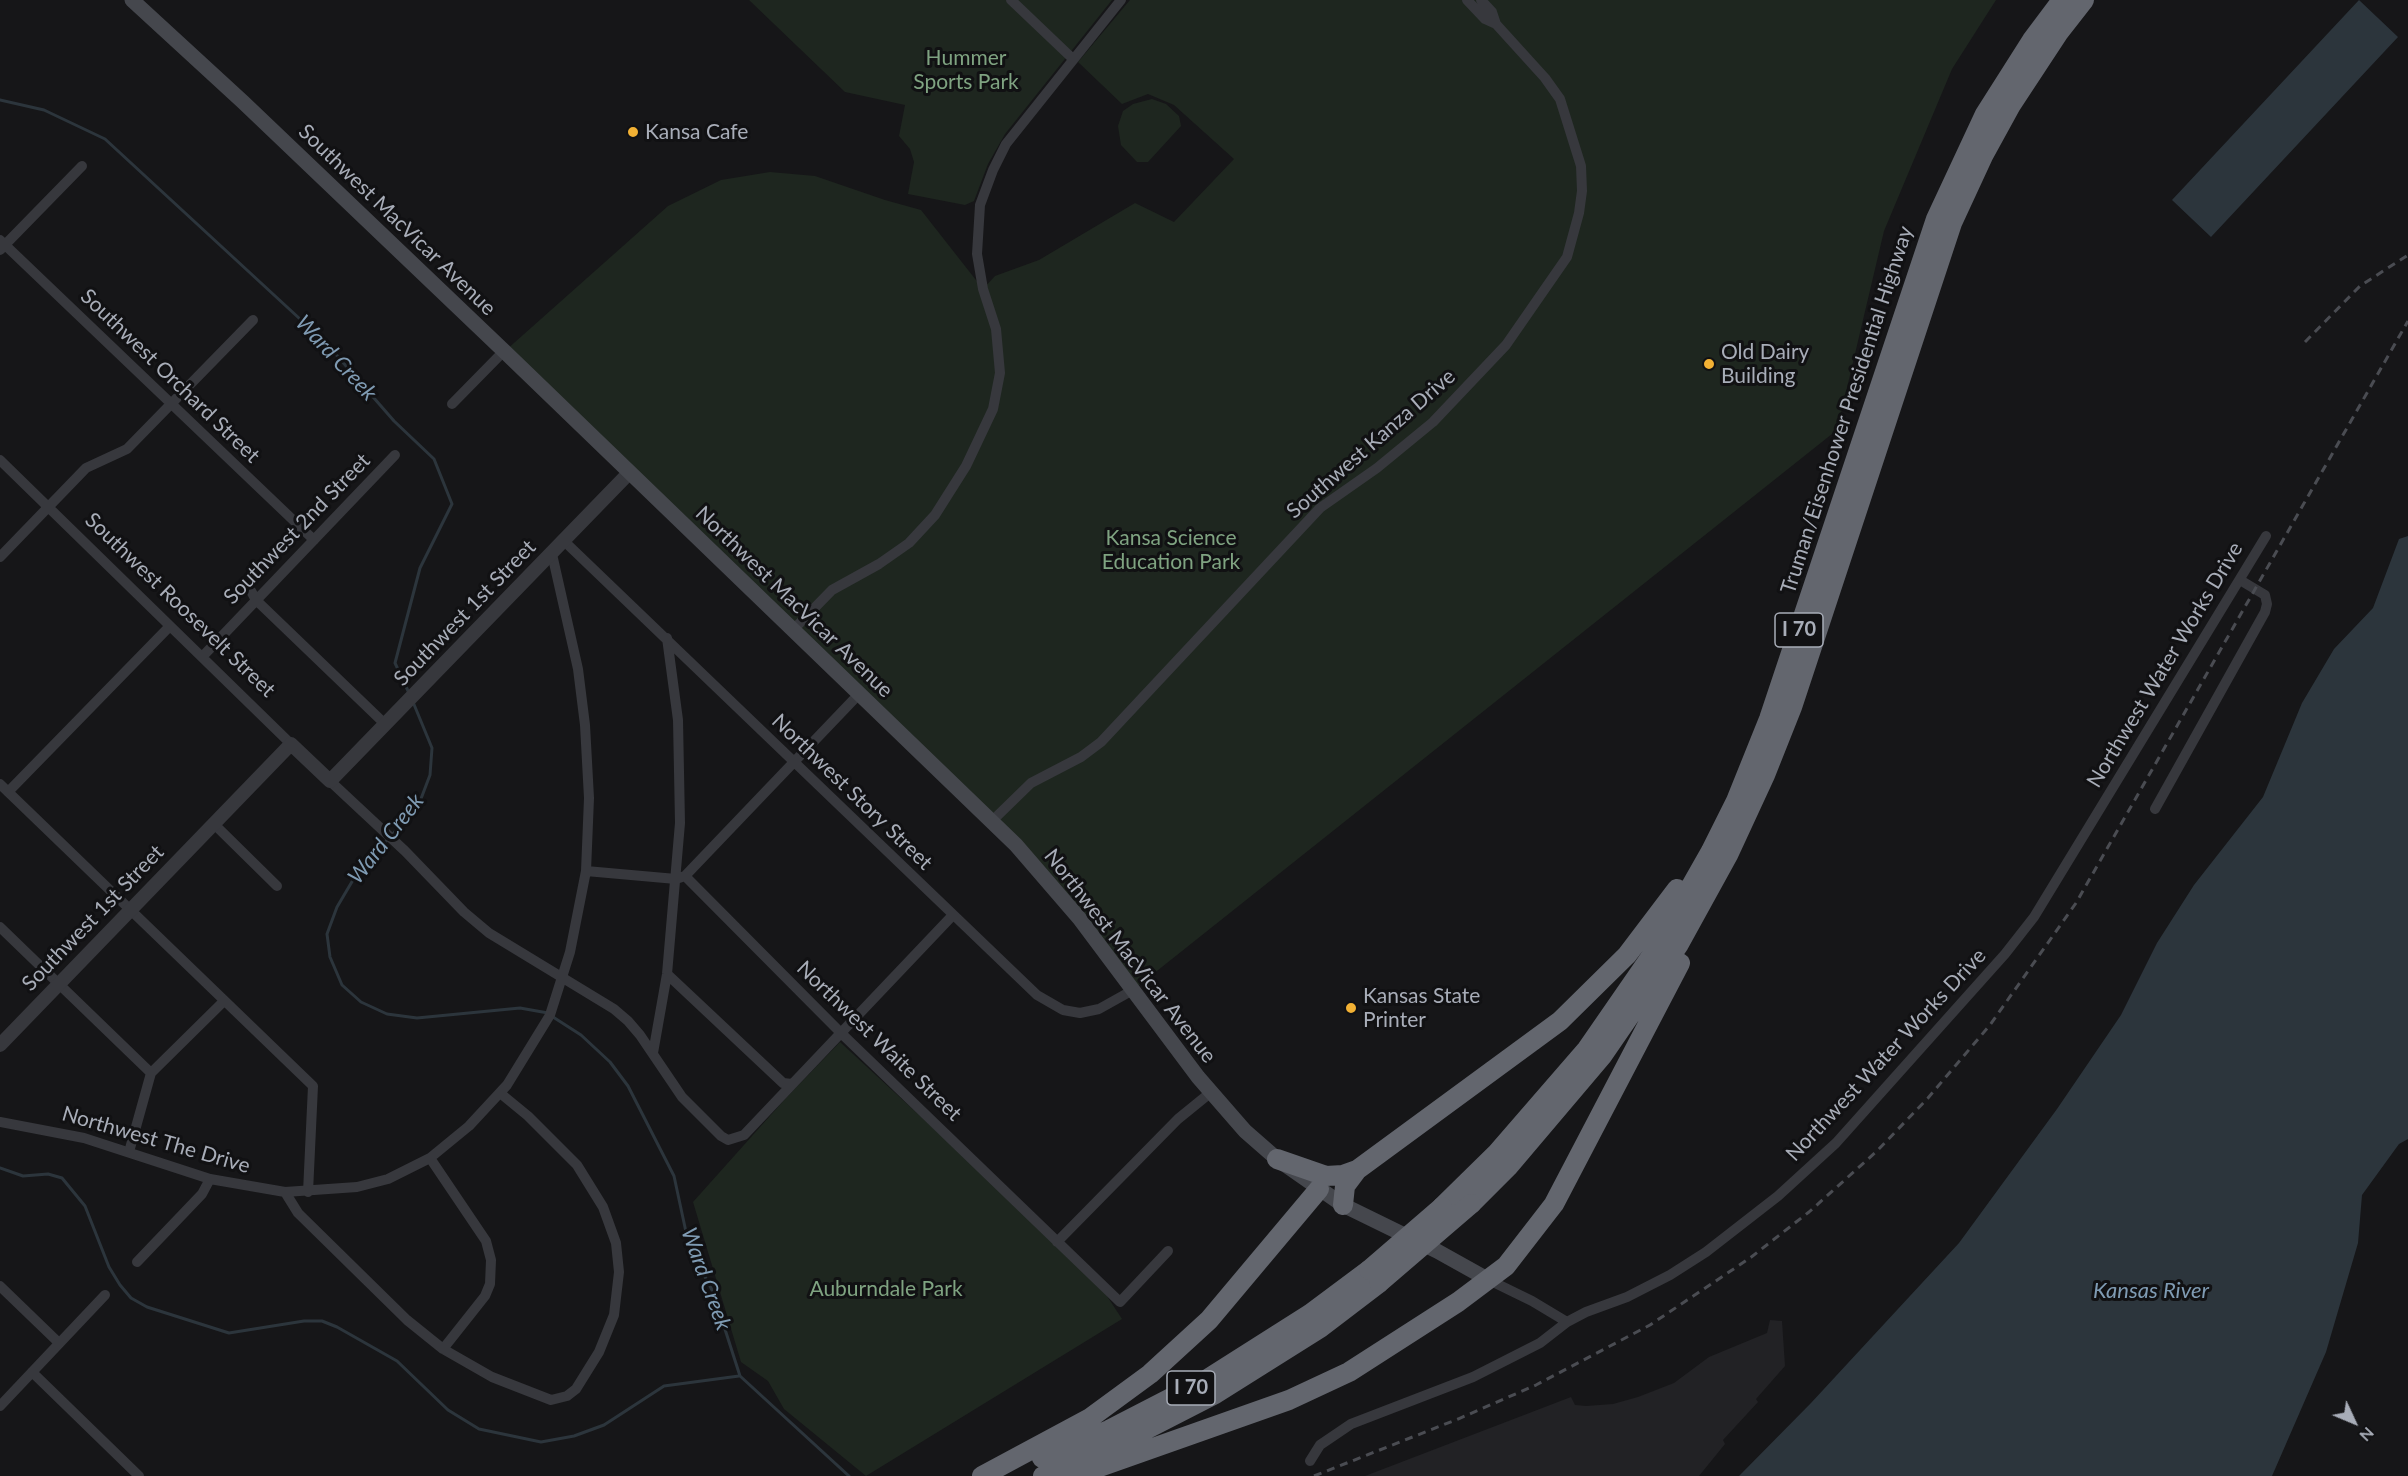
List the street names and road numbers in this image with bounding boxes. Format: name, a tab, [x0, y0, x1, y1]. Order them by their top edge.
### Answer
street label: Southwest MacVicar Avenue	[293, 119, 501, 321]
street label: Truman/Eisenhower Presidential Highway	[1776, 223, 1918, 597]
street label: Southwest Orchard Street	[75, 284, 265, 468]
street label: Southwest Kanza Drive	[1282, 364, 1460, 524]
street label: Southwest 2nd Street	[219, 448, 375, 610]
street label: Northwest MacVicar Avenue	[690, 501, 898, 703]
street label: Southwest Roosevelt Street	[80, 508, 280, 702]
street label: Southwest 1st Street	[389, 535, 541, 691]
street label: Northwest Water Works Drive	[2082, 538, 2248, 792]
road number: I 70	[1775, 613, 1823, 647]
street label: Northwest Story Street	[767, 709, 937, 875]
street label: Southwest 1st Street	[17, 840, 169, 996]
street label: Northwest MacVicar Avenue	[1039, 844, 1221, 1068]
street label: Northwest Water Works Drive	[1781, 943, 1991, 1167]
street label: Northwest Waite Street	[791, 956, 967, 1126]
street label: Northwest The Drive	[59, 1101, 253, 1179]
road number: I 70	[1167, 1371, 1215, 1405]

